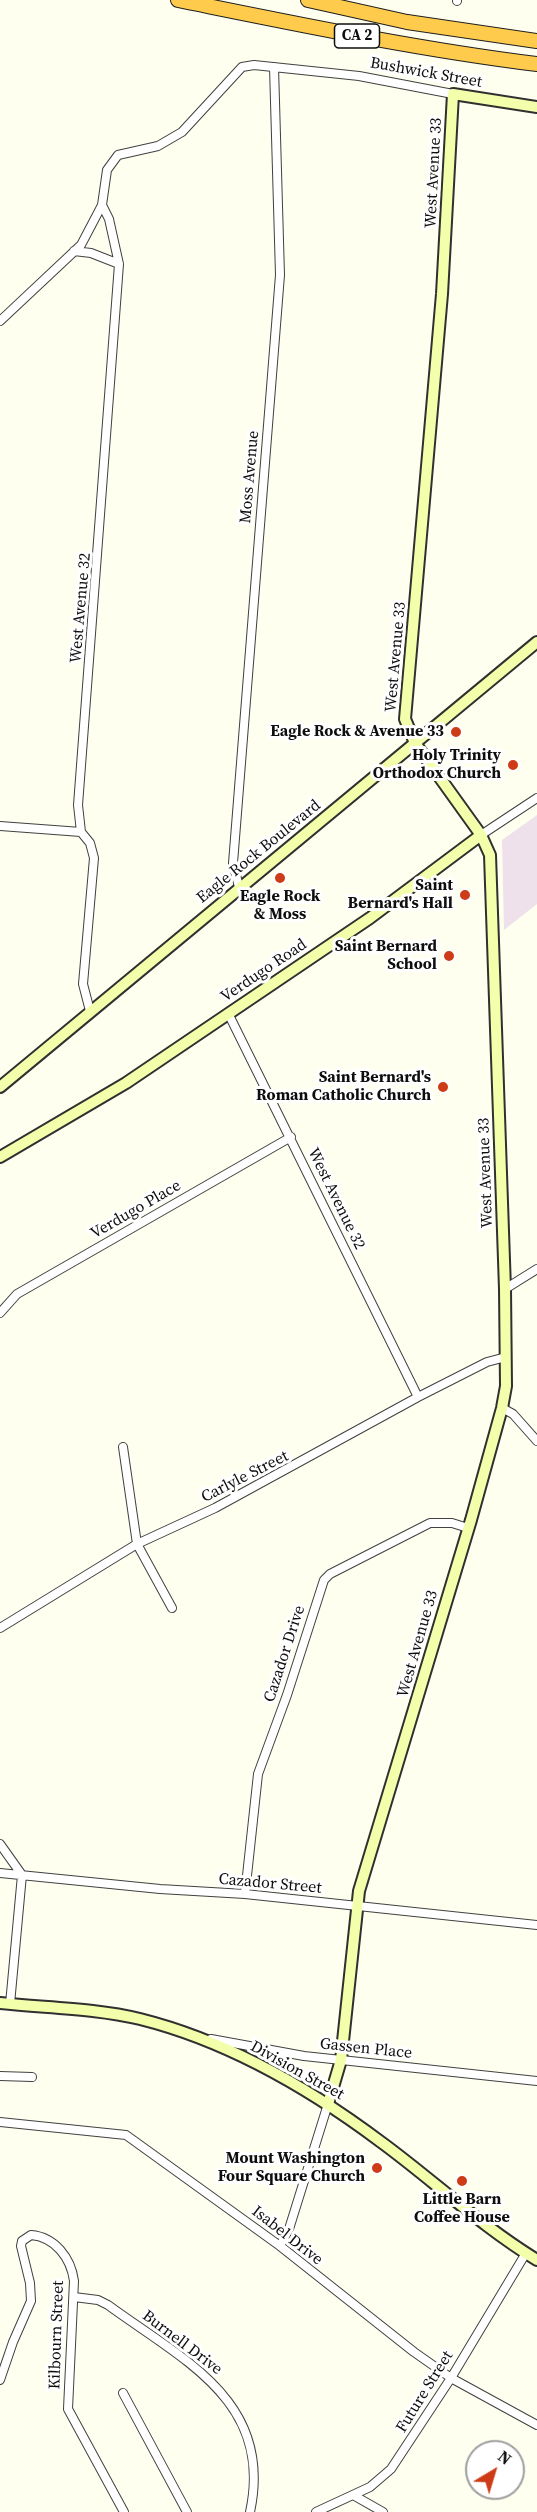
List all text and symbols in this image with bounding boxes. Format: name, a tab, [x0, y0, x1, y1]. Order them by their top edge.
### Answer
road number: CA 2	[334, 24, 380, 48]
street label: Bushwick Street	[368, 54, 484, 92]
street label: West Avenue 33	[422, 117, 446, 229]
street label: Moss Avenue	[236, 430, 264, 524]
street label: West Avenue 32	[67, 552, 95, 664]
street label: West Avenue 33	[382, 601, 410, 713]
place label: Eagle Rock & Avenue 33	[270, 722, 444, 742]
marker: Eagle Rock & Avenue 33	[449, 725, 463, 739]
place label: Holy Trinity Orthodox Church	[373, 746, 501, 784]
marker: Holy Trinity Orthodox Church	[506, 758, 520, 772]
street label: Eagle Rock Boulevard	[193, 796, 325, 908]
marker: Eagle Rock & Moss	[273, 871, 287, 885]
place label: Saint Bernard's Hall	[348, 876, 453, 914]
place label: Eagle Rock & Moss	[240, 887, 320, 925]
marker: Saint Bernard's Hall	[458, 888, 472, 902]
street label: Verdugo Road	[217, 935, 311, 1007]
place label: Saint Bernard School	[335, 937, 437, 975]
marker: Saint Bernard School	[442, 949, 456, 963]
place label: Saint Bernard's Roman Catholic Church	[256, 1068, 431, 1106]
marker: Saint Bernard's Roman Catholic Church	[436, 1080, 450, 1094]
street label: West Avenue 33	[474, 1117, 498, 1229]
street label: West Avenue 32	[303, 1145, 369, 1253]
street label: Verdugo Place	[87, 1176, 185, 1244]
street label: Carlyle Street	[198, 1447, 292, 1507]
street label: West Avenue 33	[394, 1588, 442, 1700]
street label: Cazador Drive	[260, 1603, 310, 1705]
street label: Cazador Street	[218, 1870, 322, 1898]
street label: Gassen Place	[319, 2035, 413, 2063]
street label: Division Street	[247, 2037, 347, 2105]
place label: Mount Washington Four Square Church	[218, 2149, 365, 2187]
marker: Mount Washington Four Square Church	[370, 2161, 384, 2175]
marker: Little Barn Coffee House	[455, 2174, 469, 2188]
place label: Little Barn Coffee House	[414, 2190, 510, 2228]
street label: Isabel Drive	[248, 2202, 326, 2270]
street label: Kilbourn Street	[46, 2280, 68, 2390]
street label: Burnell Drive	[138, 2307, 226, 2379]
street label: Future Street	[392, 2348, 458, 2436]
north arrow	[465, 2440, 525, 2500]
text: N	[493, 2445, 516, 2470]

